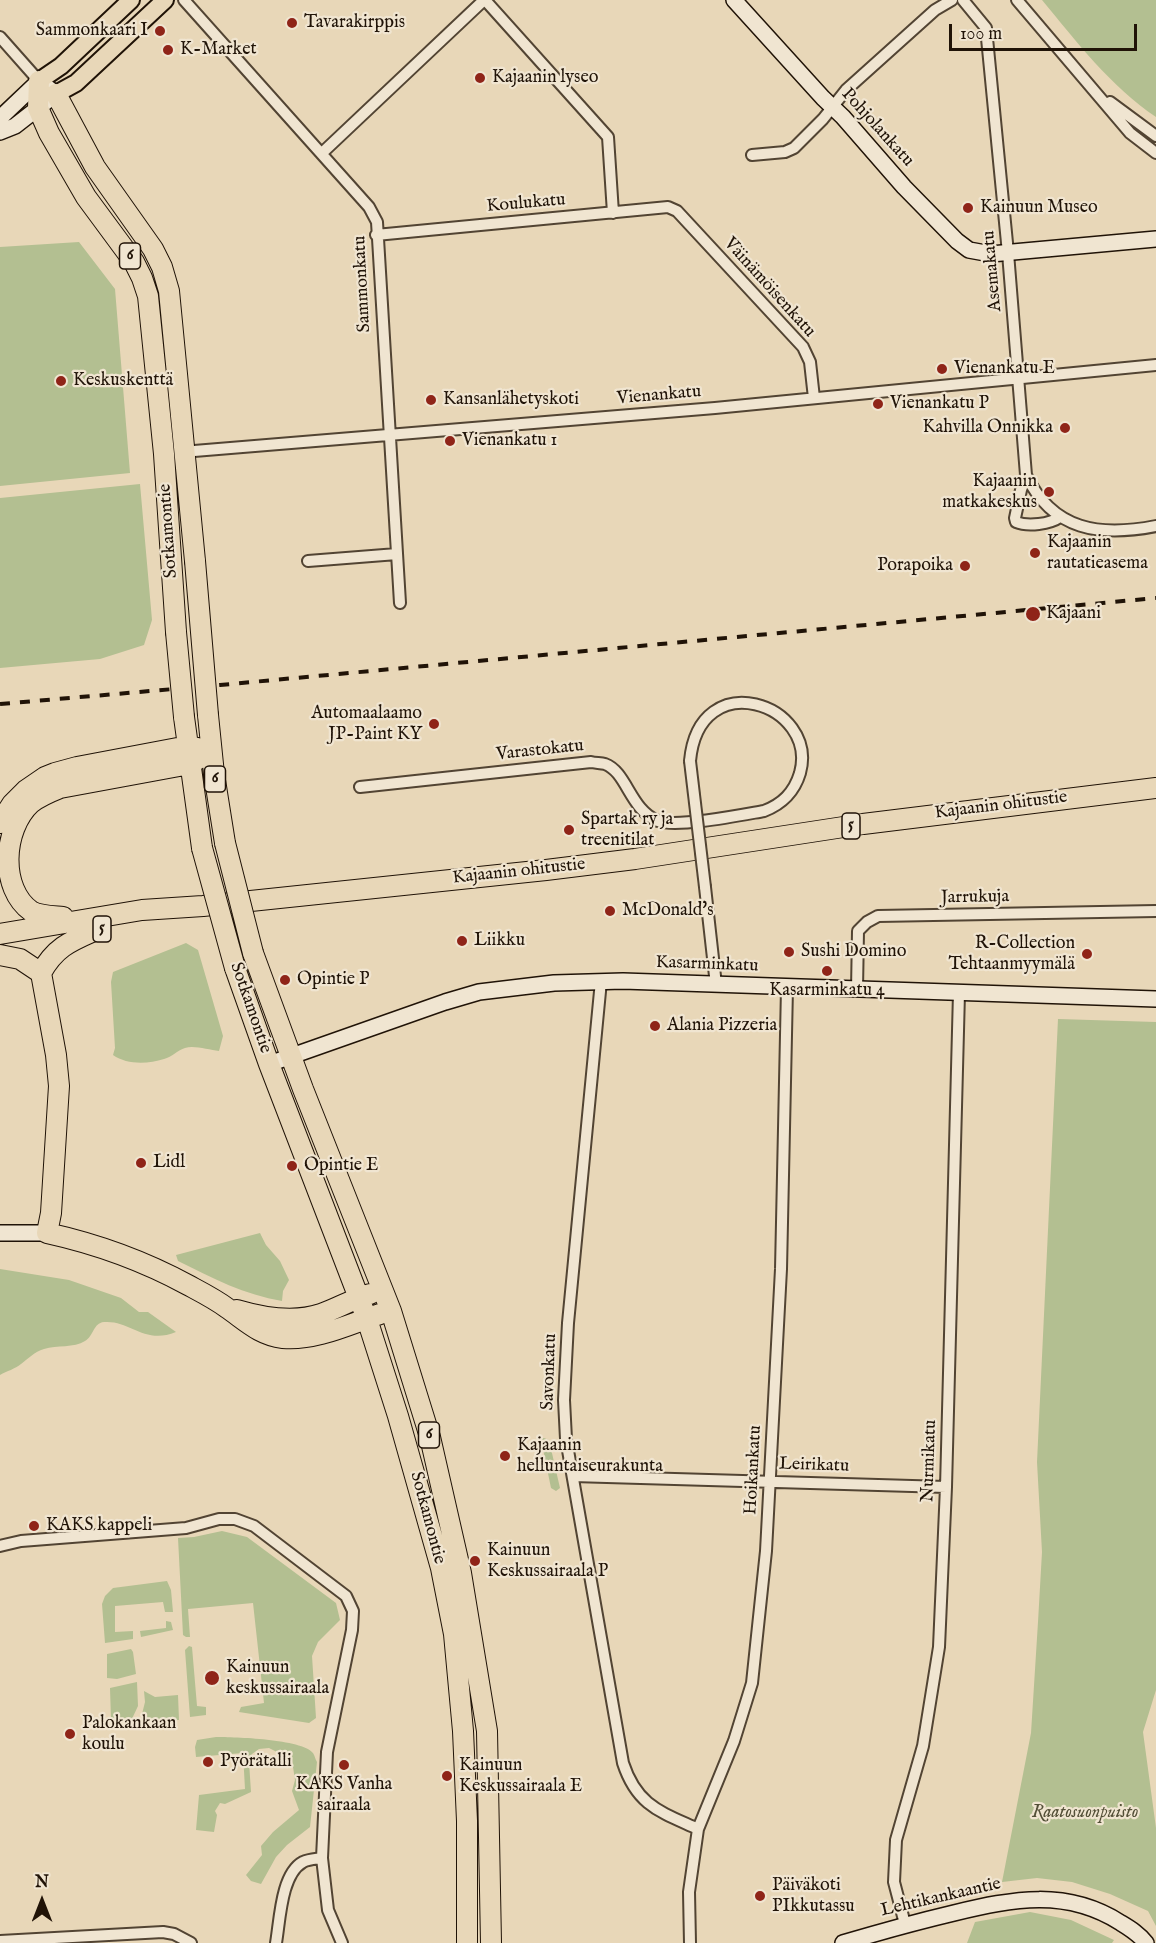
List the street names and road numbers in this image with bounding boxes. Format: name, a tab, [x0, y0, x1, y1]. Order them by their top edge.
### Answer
street label: Pohjolankatu	[836, 84, 918, 172]
street label: Koulukatu	[486, 190, 566, 218]
street label: Asemakatu	[979, 230, 1007, 312]
street label: Väinämöisenkatu	[718, 234, 820, 342]
street label: Sammonkatu	[350, 235, 376, 333]
road number: 6	[120, 243, 140, 269]
street label: Vienankatu	[616, 382, 702, 410]
street label: Sotkamontie	[155, 483, 183, 579]
street label: Varastokatu	[495, 736, 585, 766]
road number: 6	[204, 766, 226, 792]
street label: Kajaanin ohitustie	[933, 787, 1069, 825]
road number: 5	[842, 813, 860, 839]
street label: Kajaanin ohitustie	[451, 854, 587, 890]
street label: Jarrukuja	[941, 887, 1009, 909]
road number: 5	[93, 916, 111, 942]
street label: Kasarminkatu	[655, 952, 759, 978]
street label: Sotkamontie	[224, 960, 276, 1056]
street label: Savonkatu	[538, 1333, 562, 1411]
street label: Nurmikatu	[918, 1419, 942, 1503]
road number: 6	[418, 1422, 440, 1448]
street label: Hoikankatu	[741, 1425, 767, 1515]
street label: Leirikatu	[778, 1454, 850, 1478]
street label: Sotkamontie	[404, 1469, 450, 1567]
street label: Lehtikankaantie	[879, 1874, 1003, 1922]

